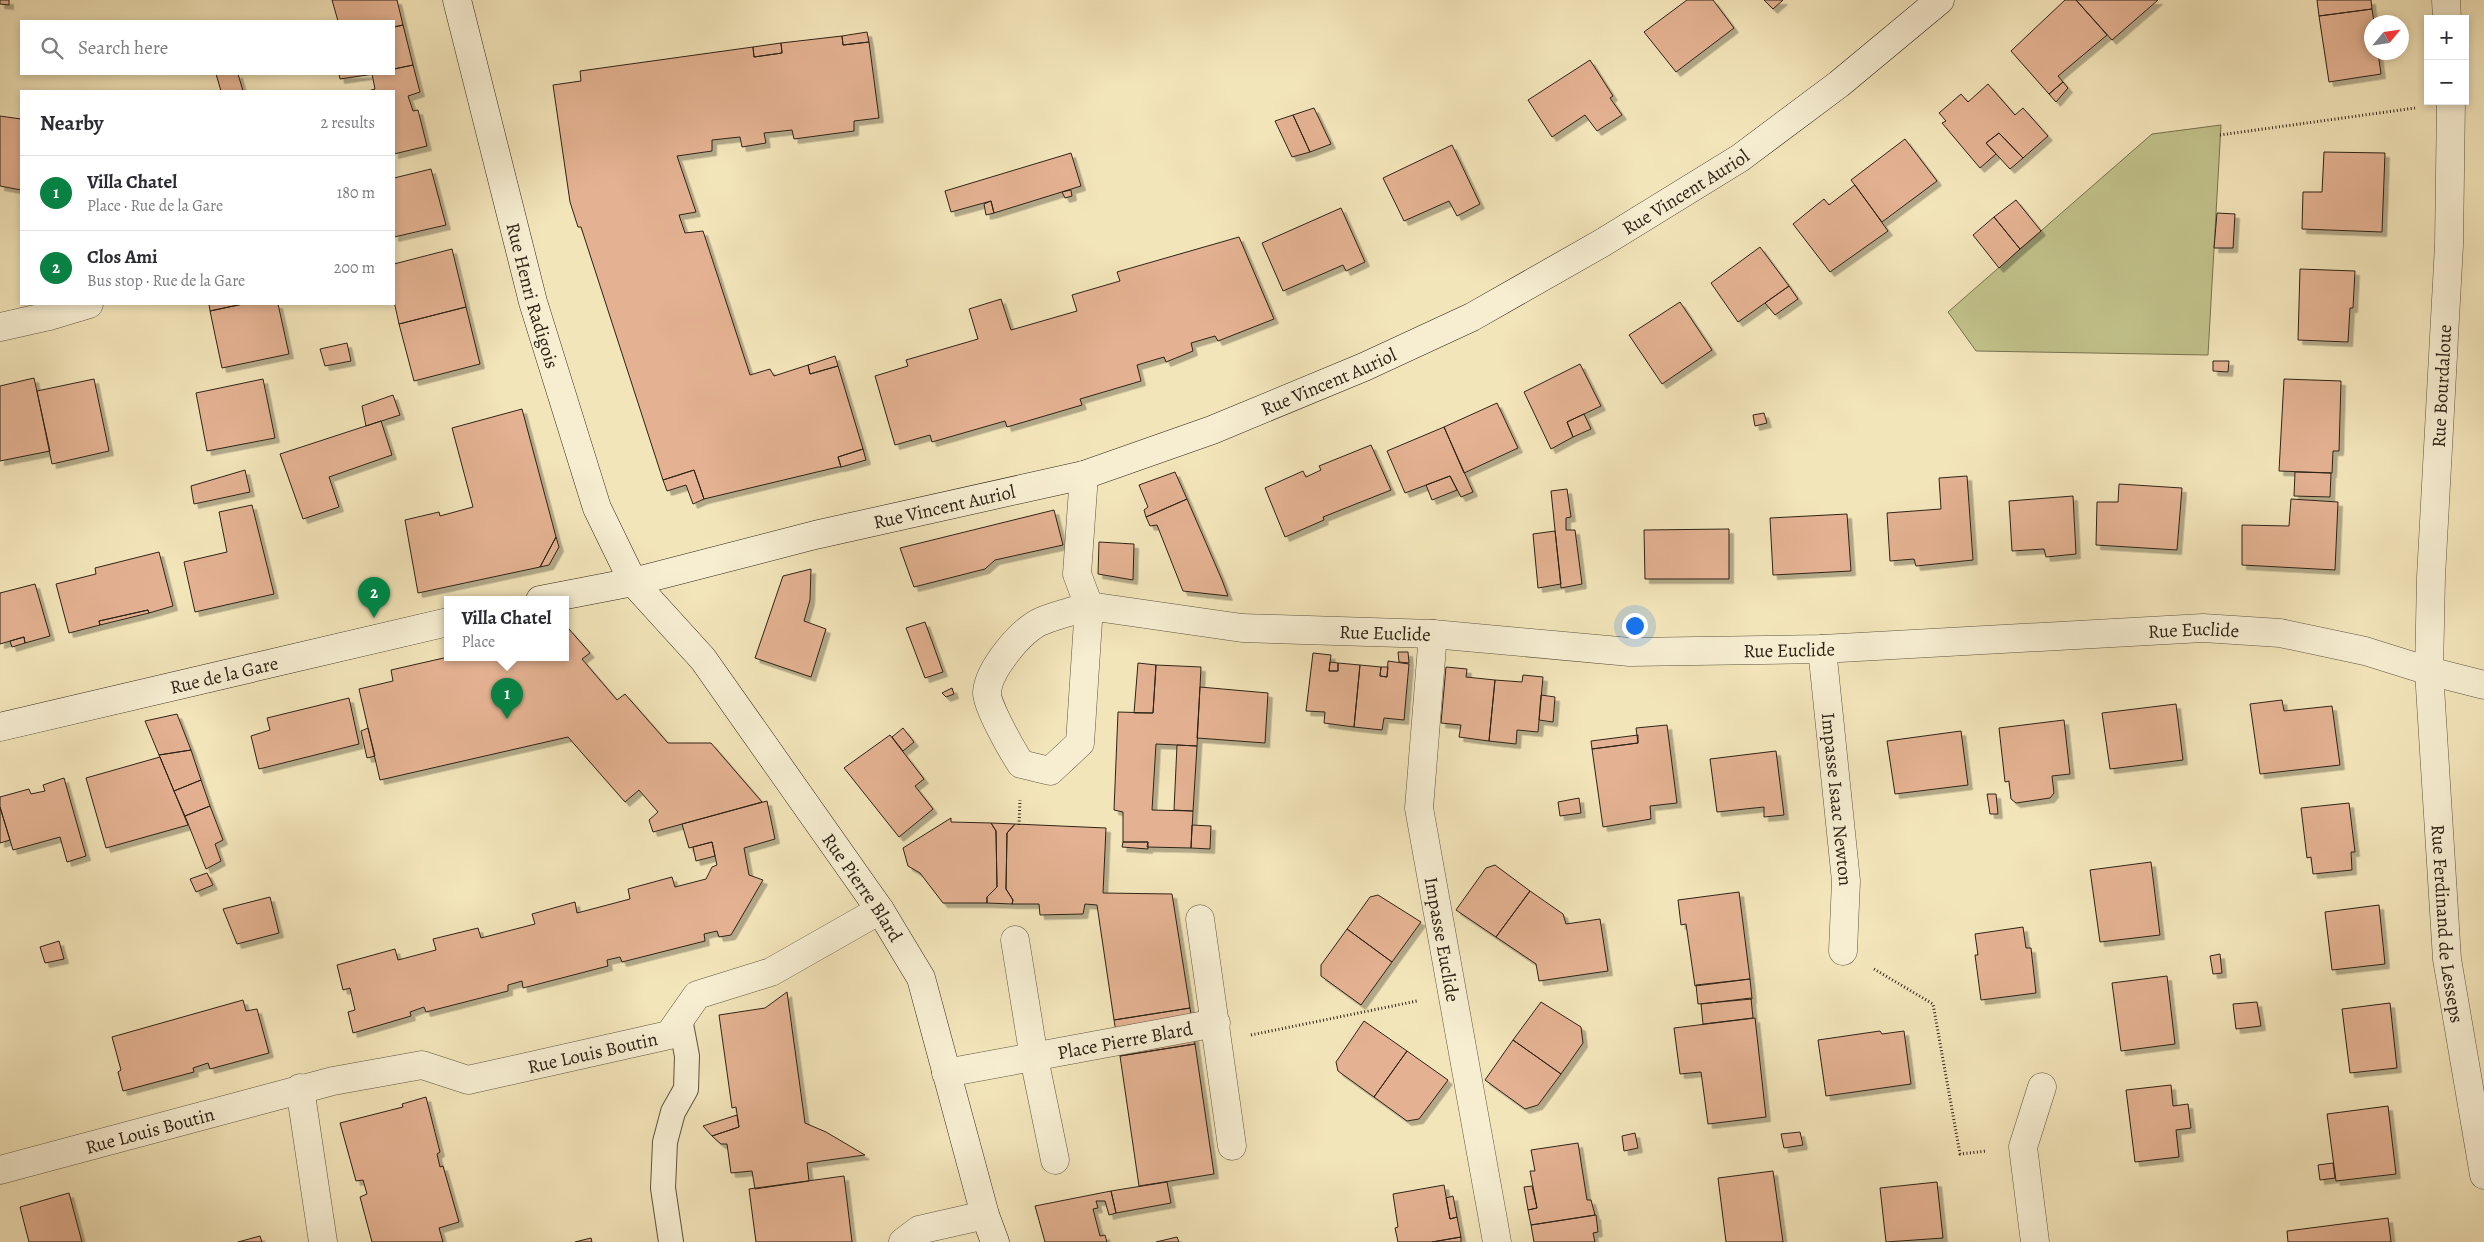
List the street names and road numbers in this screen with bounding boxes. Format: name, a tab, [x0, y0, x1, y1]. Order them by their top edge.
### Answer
street label: Rue Vincent Auriol	[1617, 143, 1755, 242]
street label: Rue Henri Radigois	[499, 220, 565, 372]
street label: Rue Bourdaloue	[2426, 324, 2458, 448]
street label: Rue Vincent Auriol	[1257, 342, 1401, 422]
street label: Rue Vincent Auriol	[871, 479, 1018, 536]
street label: Rue Euclide	[2147, 616, 2240, 645]
street label: Rue Euclide	[1339, 619, 1431, 648]
street label: Rue Euclide	[1743, 636, 1836, 664]
street label: Rue de la Gare	[167, 650, 281, 701]
street label: Impasse Isaac Newton	[1815, 711, 1858, 887]
street label: Rue Ferdinand de Lesseps	[2425, 824, 2470, 1025]
street label: Rue Pierre Blard	[816, 828, 909, 948]
street label: Impasse Euclide	[1418, 875, 1466, 1004]
street label: Place Pierre Blard	[1055, 1015, 1196, 1066]
street label: Rue Louis Boutin	[525, 1026, 660, 1080]
street label: Rue Louis Boutin	[83, 1101, 217, 1161]

